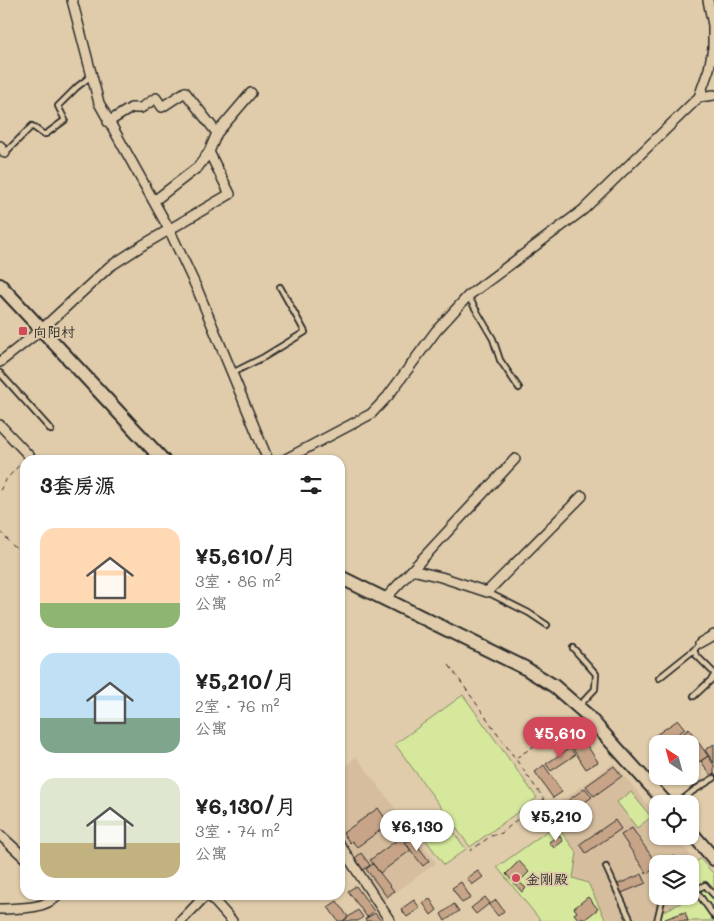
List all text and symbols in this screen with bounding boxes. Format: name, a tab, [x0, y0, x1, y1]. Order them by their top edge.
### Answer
place label: 向阳村	[33, 322, 75, 341]
marker: 向阳村	[17, 325, 29, 337]
text: 3套房源	[40, 471, 116, 498]
icon: filters	[297, 471, 325, 499]
text: ¥5,610/月	[195, 542, 296, 569]
icon: home	[80, 548, 140, 608]
text: 3室 · 86 m²	[195, 570, 281, 591]
text: 公寓	[195, 592, 227, 613]
text: ¥5,210/月	[195, 667, 295, 694]
icon: home	[80, 673, 140, 733]
text: 2室 · 76 m²	[195, 695, 280, 716]
pin: ¥5,610	[519, 716, 601, 759]
text: 公寓	[195, 717, 227, 738]
text: ¥5,610	[534, 722, 586, 743]
north arrow	[649, 735, 699, 785]
map controls	[649, 735, 699, 905]
text: ¥6,130/月	[195, 792, 297, 819]
button: locate	[649, 795, 699, 845]
icon: home	[80, 798, 140, 858]
pin: ¥5,210	[515, 800, 597, 842]
text: ¥5,210	[530, 805, 582, 826]
pin: ¥6,130	[376, 810, 458, 852]
text: ¥6,130	[391, 815, 443, 836]
text: 3室 · 74 m²	[195, 820, 280, 841]
text: 公寓	[195, 842, 227, 863]
button: layers	[649, 855, 699, 905]
place label: 金刚殿	[526, 869, 568, 888]
marker: 金刚殿	[510, 872, 522, 884]

